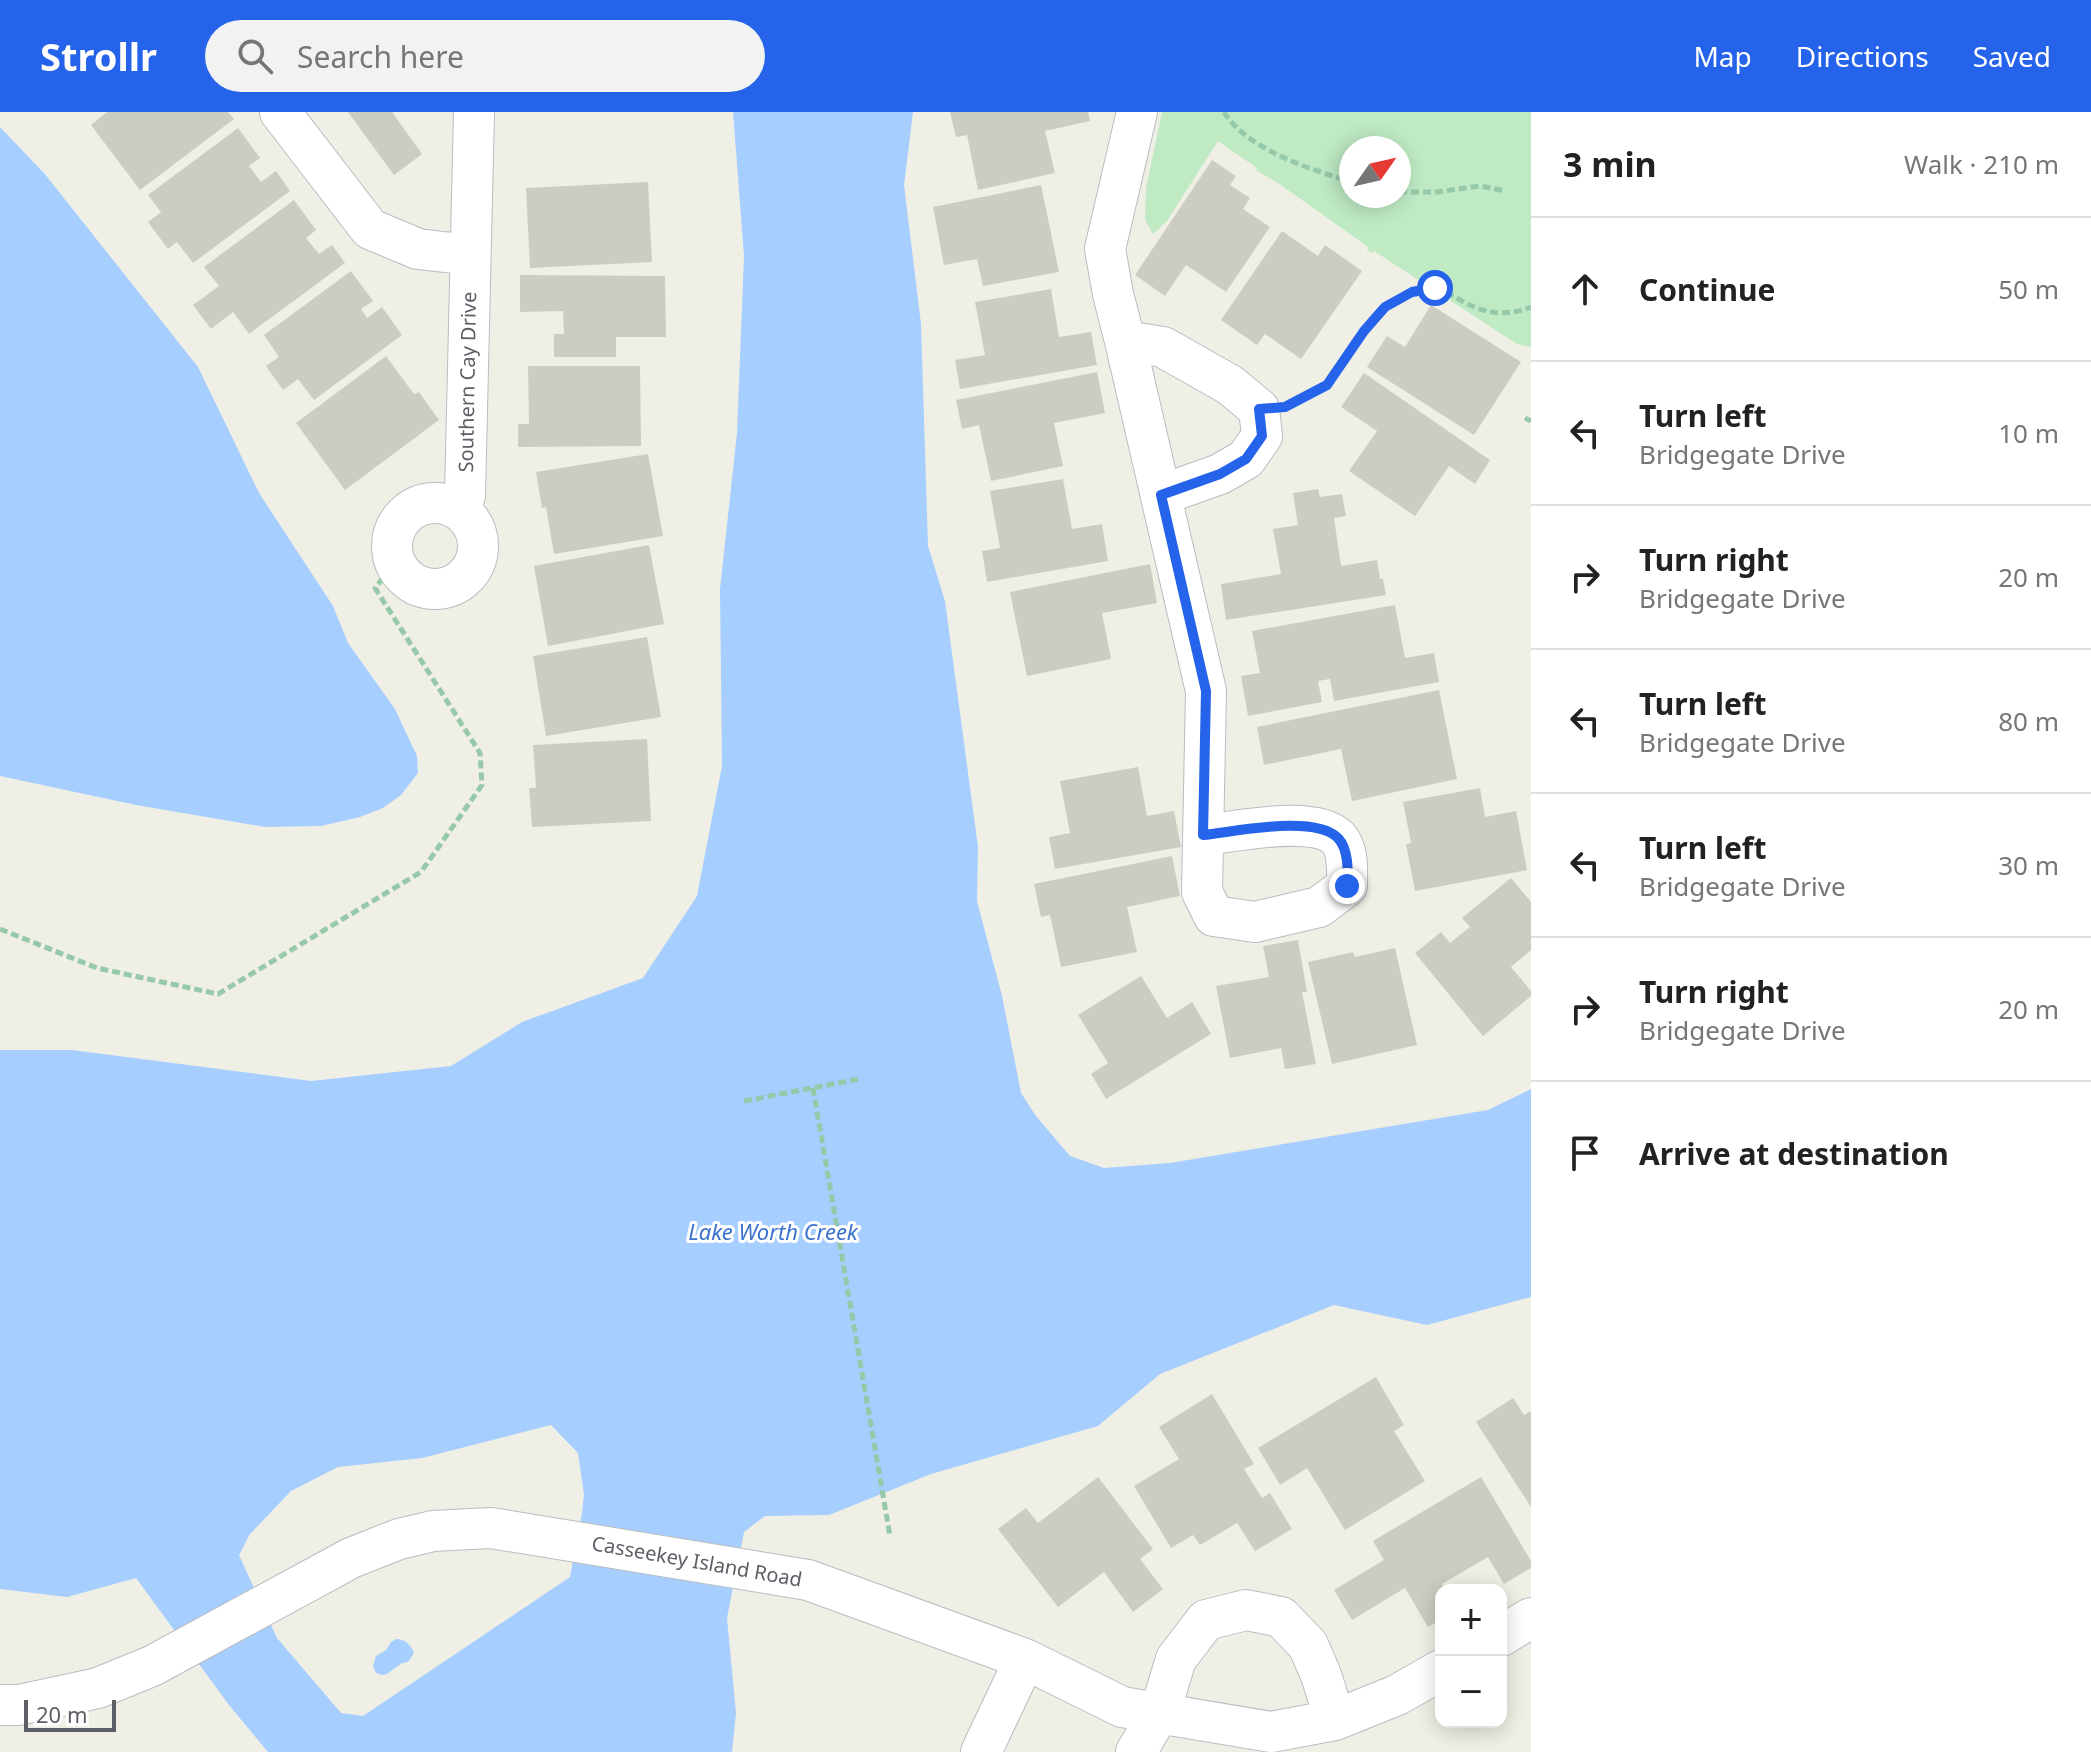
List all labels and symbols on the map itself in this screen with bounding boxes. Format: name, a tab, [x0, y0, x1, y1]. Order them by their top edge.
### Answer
north arrow	[1339, 136, 1411, 208]
route start	[1417, 270, 1453, 306]
street label: Southern Cay Drive	[452, 291, 482, 473]
route end	[1329, 868, 1365, 904]
water label: Lake Worth Creek	[688, 1216, 859, 1246]
street label: Casseekey Island Road	[590, 1529, 804, 1593]
scale bar	[24, 1696, 116, 1732]

